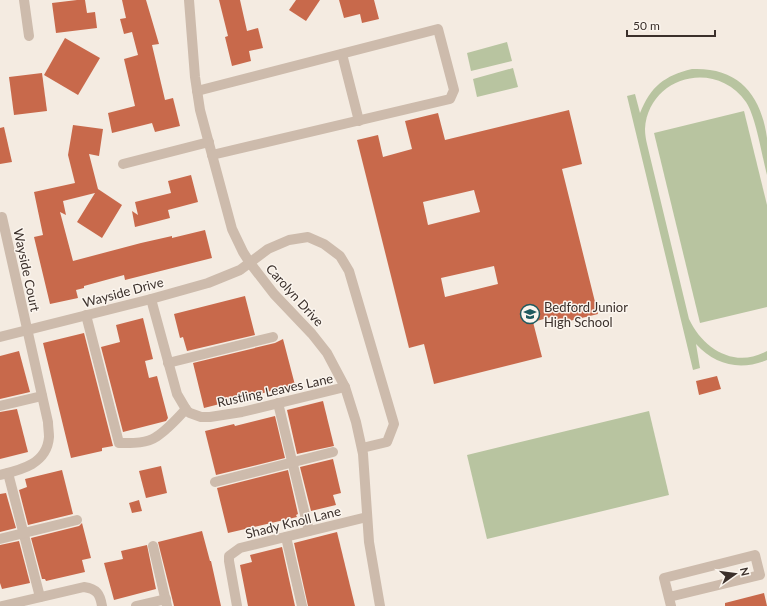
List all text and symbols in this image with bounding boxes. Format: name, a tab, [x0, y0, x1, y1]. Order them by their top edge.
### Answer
scale bar	[627, 12, 715, 38]
text: 50 m	[633, 18, 660, 33]
street label: Wayside Court	[10, 227, 44, 313]
street label: Carolyn Drive	[263, 261, 327, 330]
street label: Wayside Drive	[81, 274, 165, 310]
place label: Bedford Junior High School	[544, 299, 628, 330]
school or university icon: Bedford Junior High School	[519, 303, 541, 325]
street label: Rustling Leaves Lane	[216, 370, 334, 410]
street label: Shady Knoll Lane	[244, 502, 342, 542]
north arrow	[715, 554, 755, 594]
text: N	[738, 566, 753, 577]

